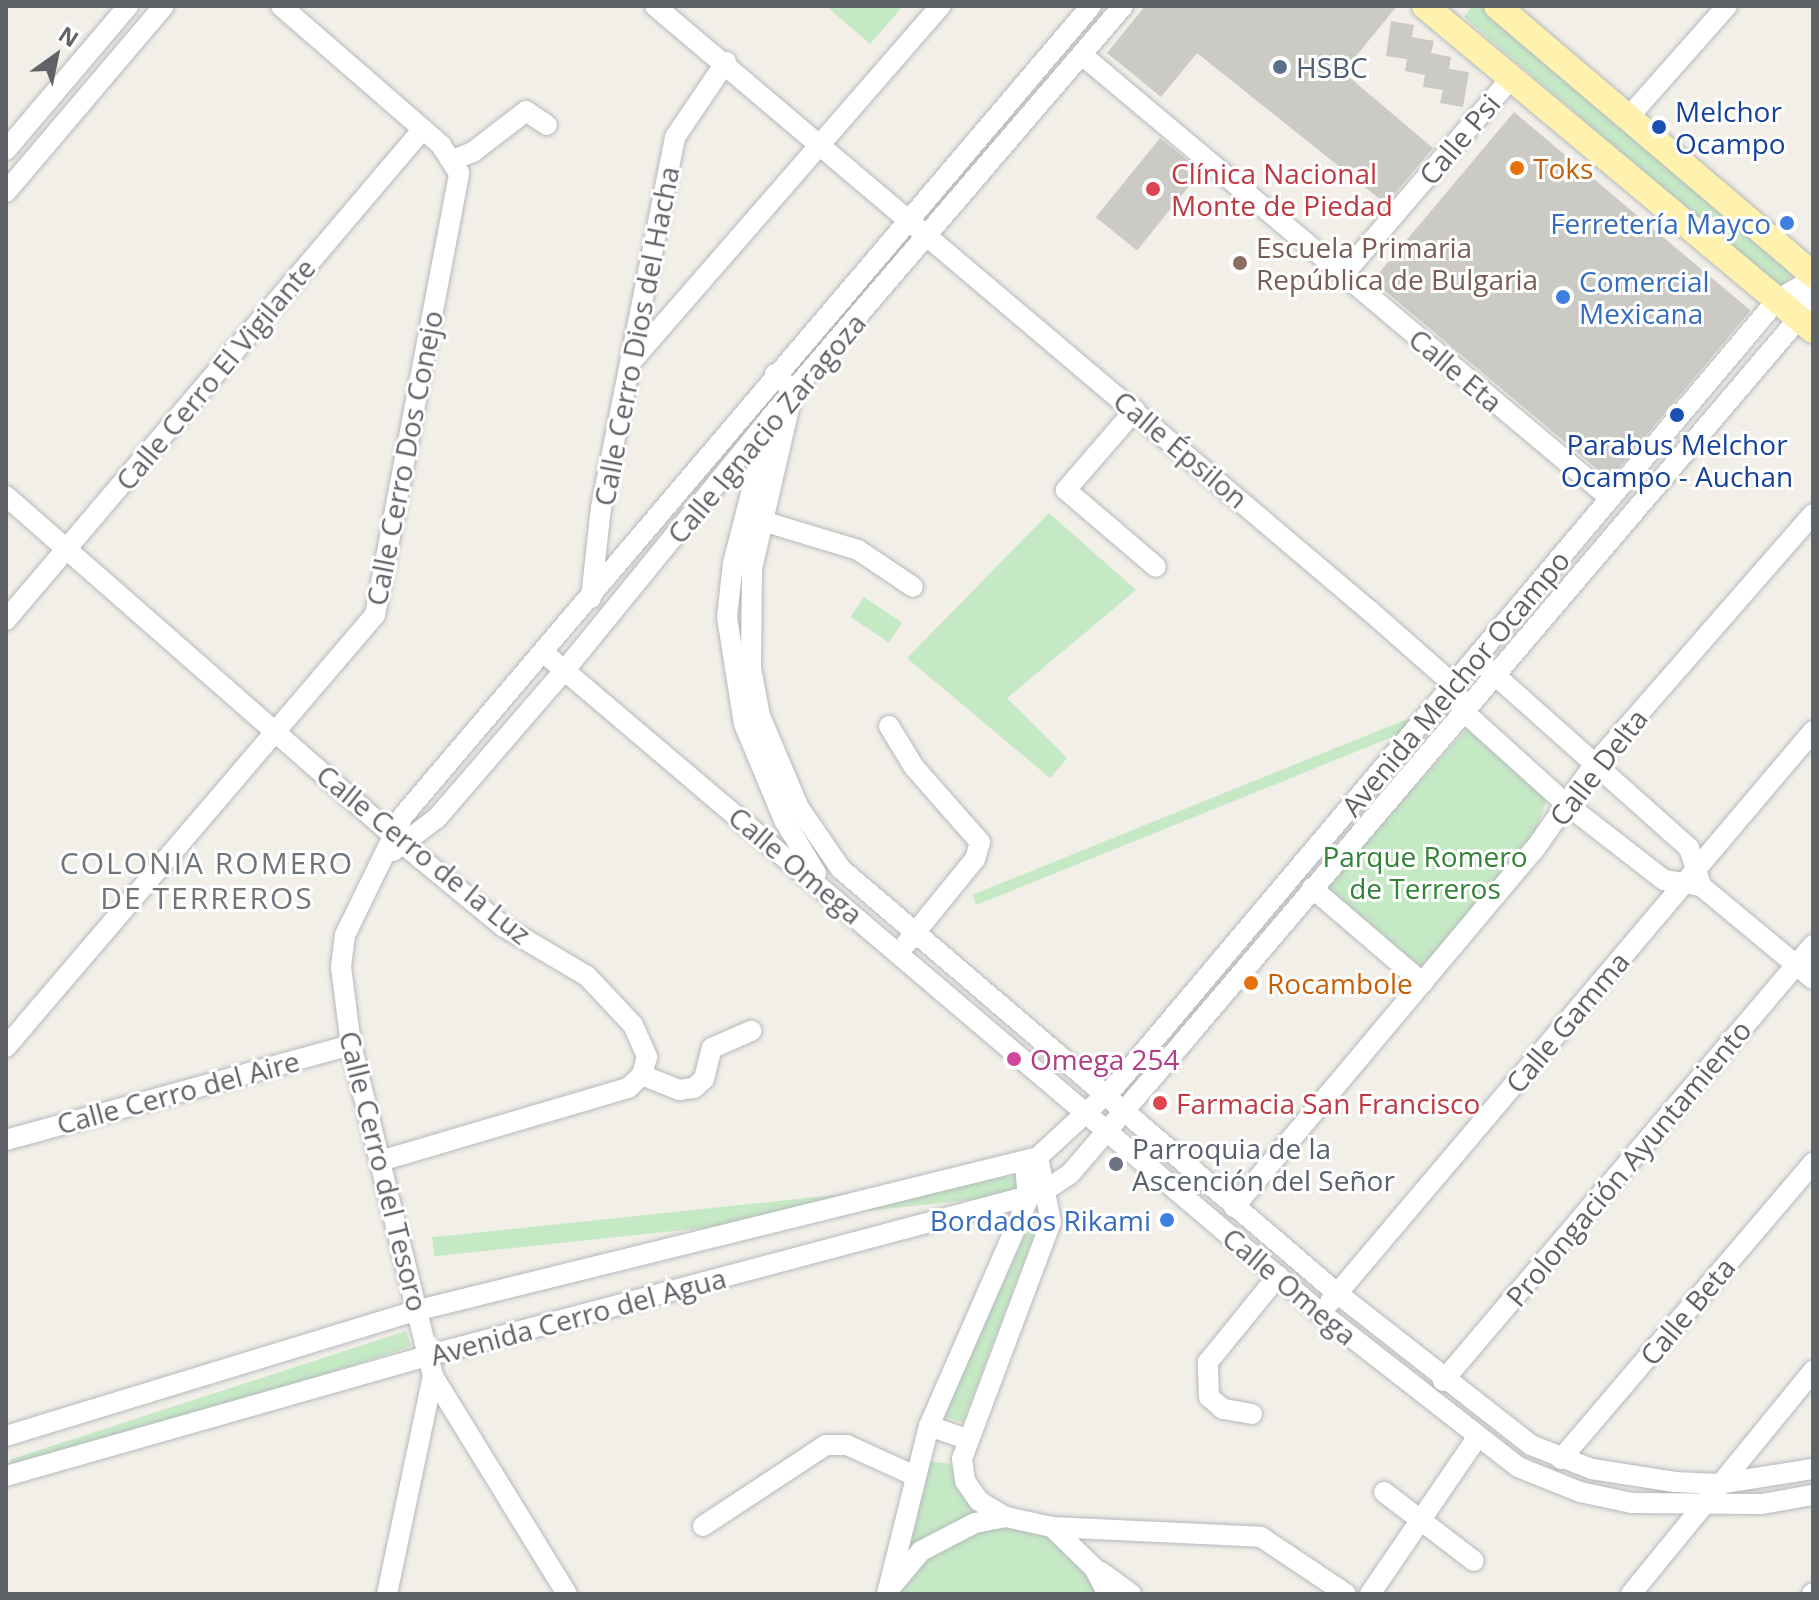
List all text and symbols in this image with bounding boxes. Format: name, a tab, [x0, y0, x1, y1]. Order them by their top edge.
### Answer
north arrow	[16, 16, 96, 96]
text: N	[53, 18, 85, 53]
place label: HSBC	[1296, 50, 1368, 84]
marker: HSBC	[1271, 58, 1289, 76]
street label: Calle Psi	[1412, 87, 1506, 191]
place label: Melchor Ocampo	[1675, 94, 1786, 160]
marker: Melchor Ocampo	[1650, 118, 1668, 136]
place label: Toks	[1533, 151, 1593, 185]
place label: Clínica Nacional Monte de Piedad	[1171, 156, 1393, 222]
marker: Toks	[1508, 159, 1526, 177]
street label: Calle Cerro Dios del Hacha	[587, 163, 685, 509]
marker: Clínica Nacional Monte de Piedad	[1142, 178, 1164, 200]
place label: Ferretería Mayco	[1550, 206, 1771, 240]
marker: Ferretería Mayco	[1778, 214, 1796, 232]
place label: Escuela Primaria República de Bulgaria	[1256, 230, 1538, 296]
street label: Calle Cerro El Vigilante	[108, 251, 322, 497]
marker: Escuela Primaria República de Bulgaria	[1231, 254, 1249, 272]
place label: Comercial Mexicana	[1579, 264, 1710, 330]
marker: Comercial Mexicana	[1554, 288, 1572, 306]
street label: Calle Ignacio Zaragoza	[660, 306, 872, 550]
street label: Calle Cerro Dos Conejo	[359, 308, 449, 608]
street label: Calle Eta	[1403, 321, 1509, 419]
street label: Calle Épsilon	[1107, 383, 1255, 515]
marker: Parabus Melchor Ocampo - Auchan	[1668, 406, 1686, 424]
place label: Parabus Melchor Ocampo - Auchan	[1561, 427, 1793, 493]
street label: Avenida Melchor Ocampo	[1334, 543, 1576, 823]
street label: Calle Delta	[1542, 702, 1654, 832]
street label: Calle Cerro de la Luz	[310, 757, 538, 951]
street label: Calle Omega	[722, 799, 870, 931]
park label: Parque Romero de Terreros	[1322, 839, 1528, 905]
district label: COLONIA ROMERO DE TERREROS	[60, 845, 354, 916]
street label: Calle Gamma	[1498, 945, 1636, 1099]
place label: Rocambole	[1267, 966, 1413, 1000]
marker: Rocambole	[1242, 974, 1260, 992]
street label: Prolongación Ayuntamiento	[1498, 1013, 1758, 1313]
street label: Calle Cerro del Tesoro	[333, 1027, 435, 1315]
place label: Omega 254	[1030, 1042, 1179, 1076]
street label: Calle Cerro del Aire	[53, 1043, 303, 1141]
marker: Omega 254	[1005, 1050, 1023, 1068]
place label: Farmacia San Francisco	[1176, 1086, 1480, 1120]
marker: Farmacia San Francisco	[1151, 1094, 1169, 1112]
place label: Parroquia de la Ascención del Señor	[1132, 1131, 1395, 1197]
marker: Parroquia de la Ascención del Señor	[1107, 1155, 1125, 1173]
place label: Bordados Rikami	[930, 1203, 1151, 1237]
marker: Bordados Rikami	[1158, 1211, 1176, 1229]
street label: Calle Omega	[1216, 1220, 1364, 1352]
street label: Calle Beta	[1632, 1251, 1742, 1371]
street label: Avenida Cerro del Agua	[426, 1260, 730, 1372]

